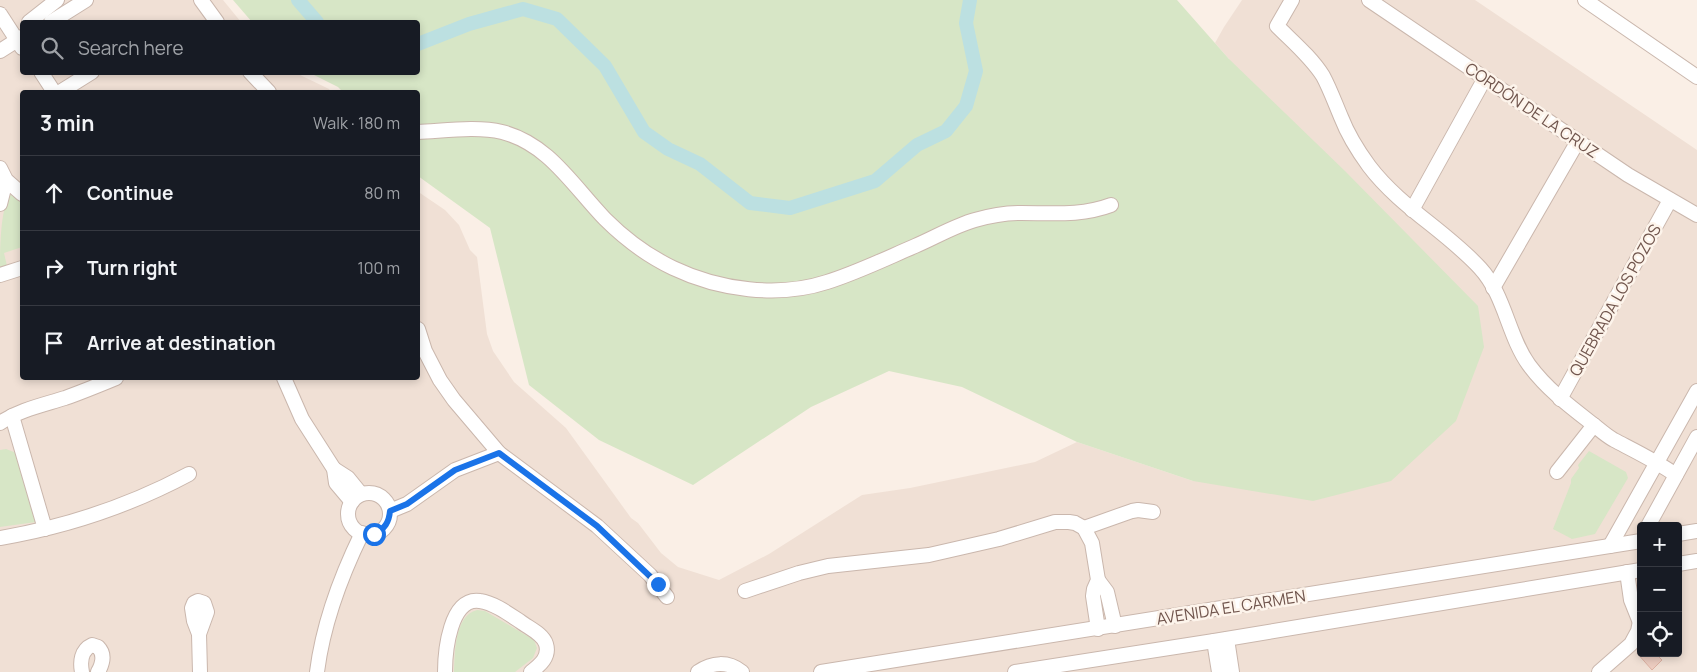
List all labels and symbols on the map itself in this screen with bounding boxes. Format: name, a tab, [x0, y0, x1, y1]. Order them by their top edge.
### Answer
street label: CORDÓN DE LA CRUZ	[1461, 57, 1603, 163]
street label: QUEBRADA LOS POZOS	[1564, 220, 1666, 380]
route start	[363, 523, 386, 546]
route end	[647, 573, 670, 596]
street label: AVENIDA EL CARMEN	[1155, 584, 1307, 630]

